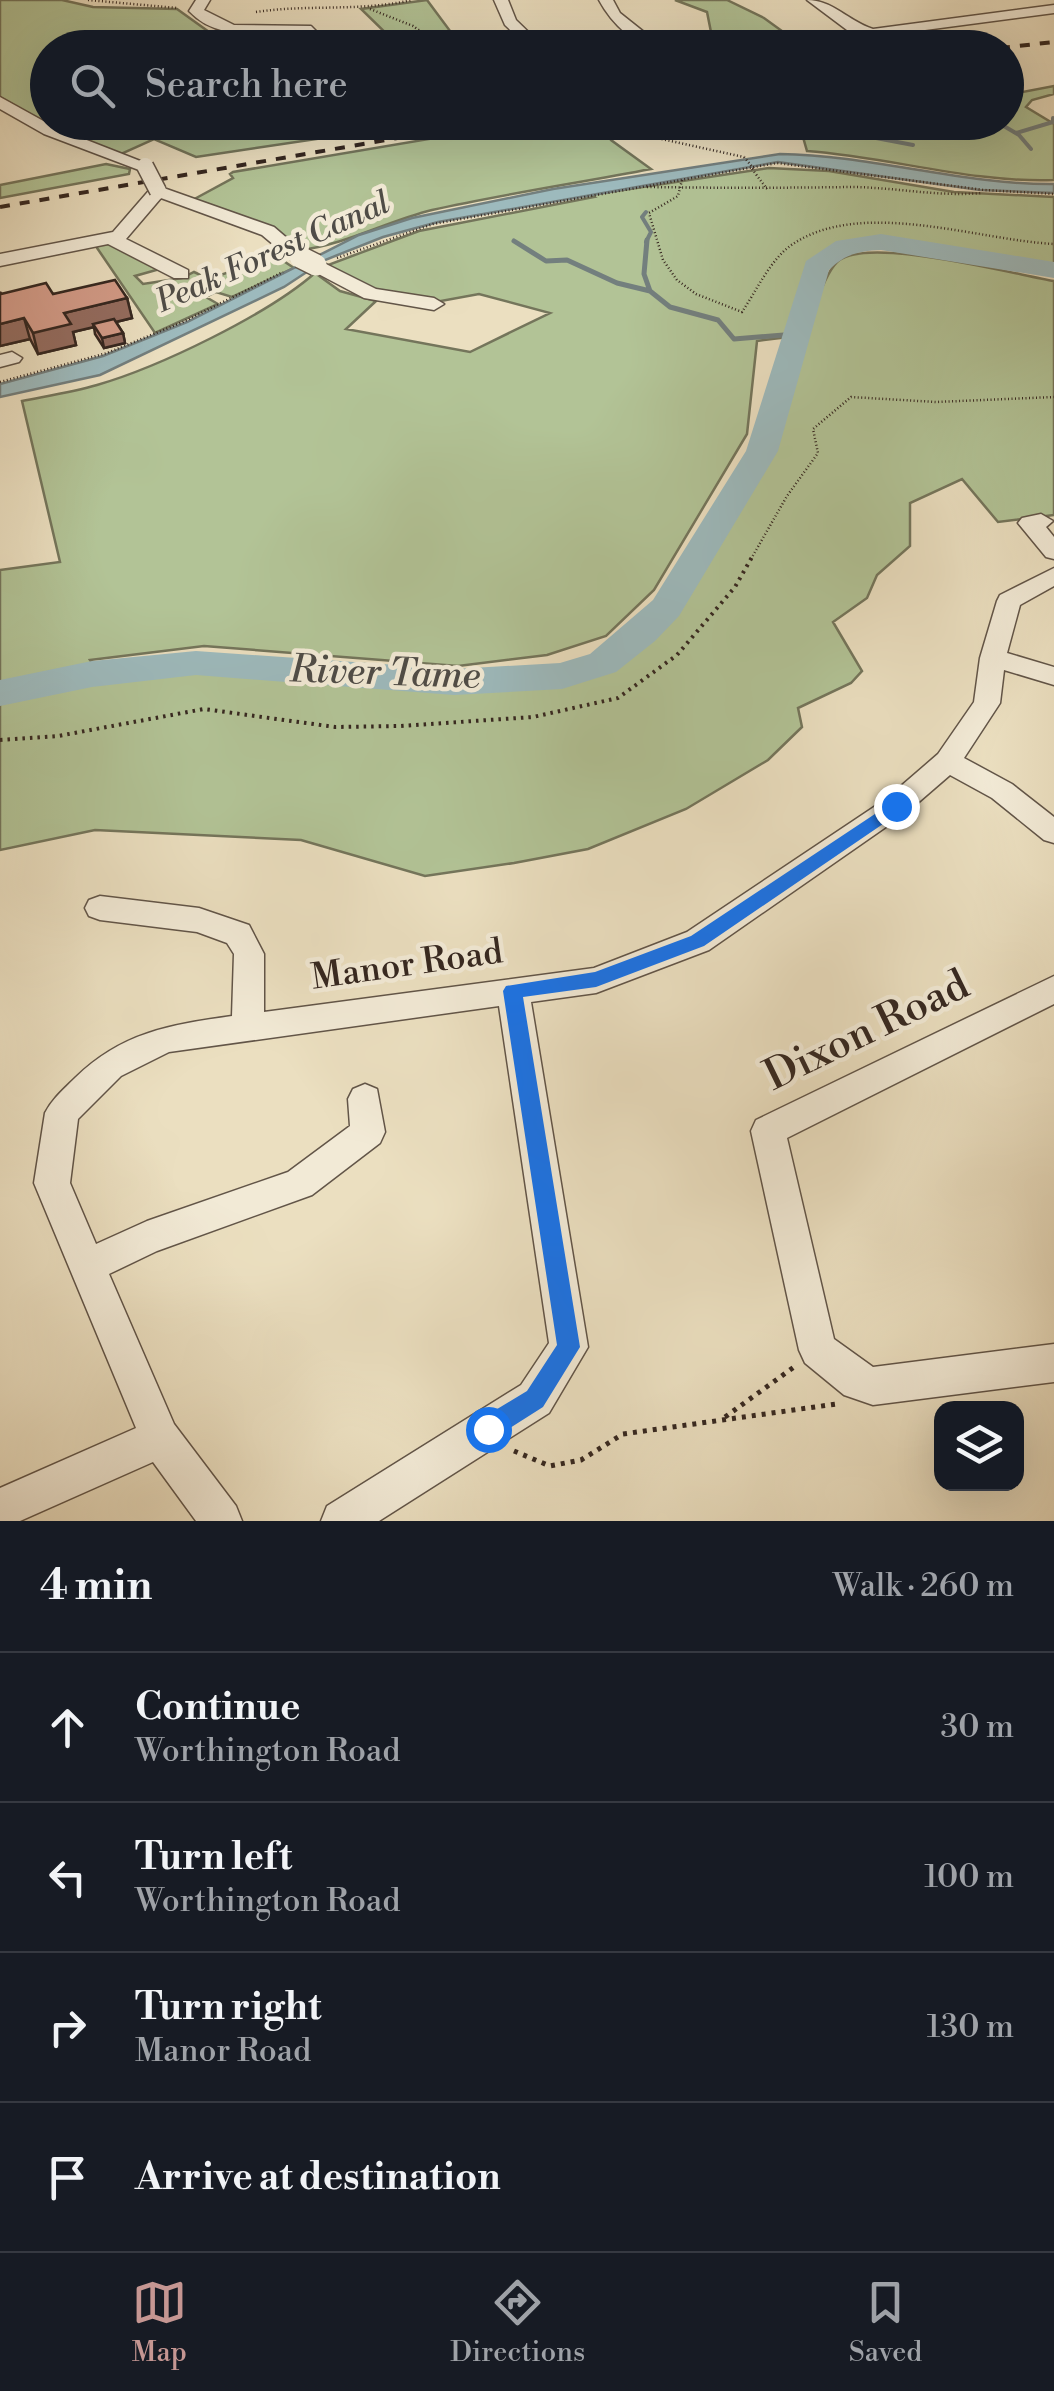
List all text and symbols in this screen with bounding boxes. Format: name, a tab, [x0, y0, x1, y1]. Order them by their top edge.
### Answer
search box	[30, 30, 1024, 140]
icon: search	[65, 58, 120, 113]
text: Search here	[145, 62, 348, 109]
water label: Peak Forest Canal	[149, 182, 397, 322]
water label: River Tame	[288, 646, 482, 700]
route end	[874, 784, 920, 830]
street label: Manor Road	[309, 930, 506, 1000]
street label: Dixon Road	[756, 959, 978, 1103]
map controls	[934, 1401, 1024, 1491]
button: layers	[934, 1401, 1024, 1491]
route start	[466, 1407, 512, 1453]
text: 4 min	[40, 1560, 152, 1613]
text: Walk · 260 m	[833, 1566, 1014, 1606]
text: Continue	[135, 1684, 300, 1731]
icon: ahead	[40, 1700, 95, 1755]
text: 30 m	[940, 1707, 1014, 1747]
text: Worthington Road	[135, 1731, 400, 1771]
text: Turn left	[135, 1834, 292, 1881]
icon: left	[40, 1850, 95, 1905]
text: 100 m	[924, 1857, 1014, 1897]
text: Worthington Road	[135, 1881, 400, 1921]
text: Turn right	[135, 1984, 321, 2031]
icon: right	[40, 2000, 95, 2055]
text: 130 m	[927, 2007, 1014, 2047]
text: Manor Road	[135, 2031, 311, 2071]
icon: arrive	[40, 2150, 95, 2205]
text: Arrive at destination	[135, 2154, 501, 2201]
tab: Map	[132, 2275, 187, 2370]
tab: Directions	[450, 2275, 585, 2370]
tab: Saved	[849, 2275, 922, 2370]

